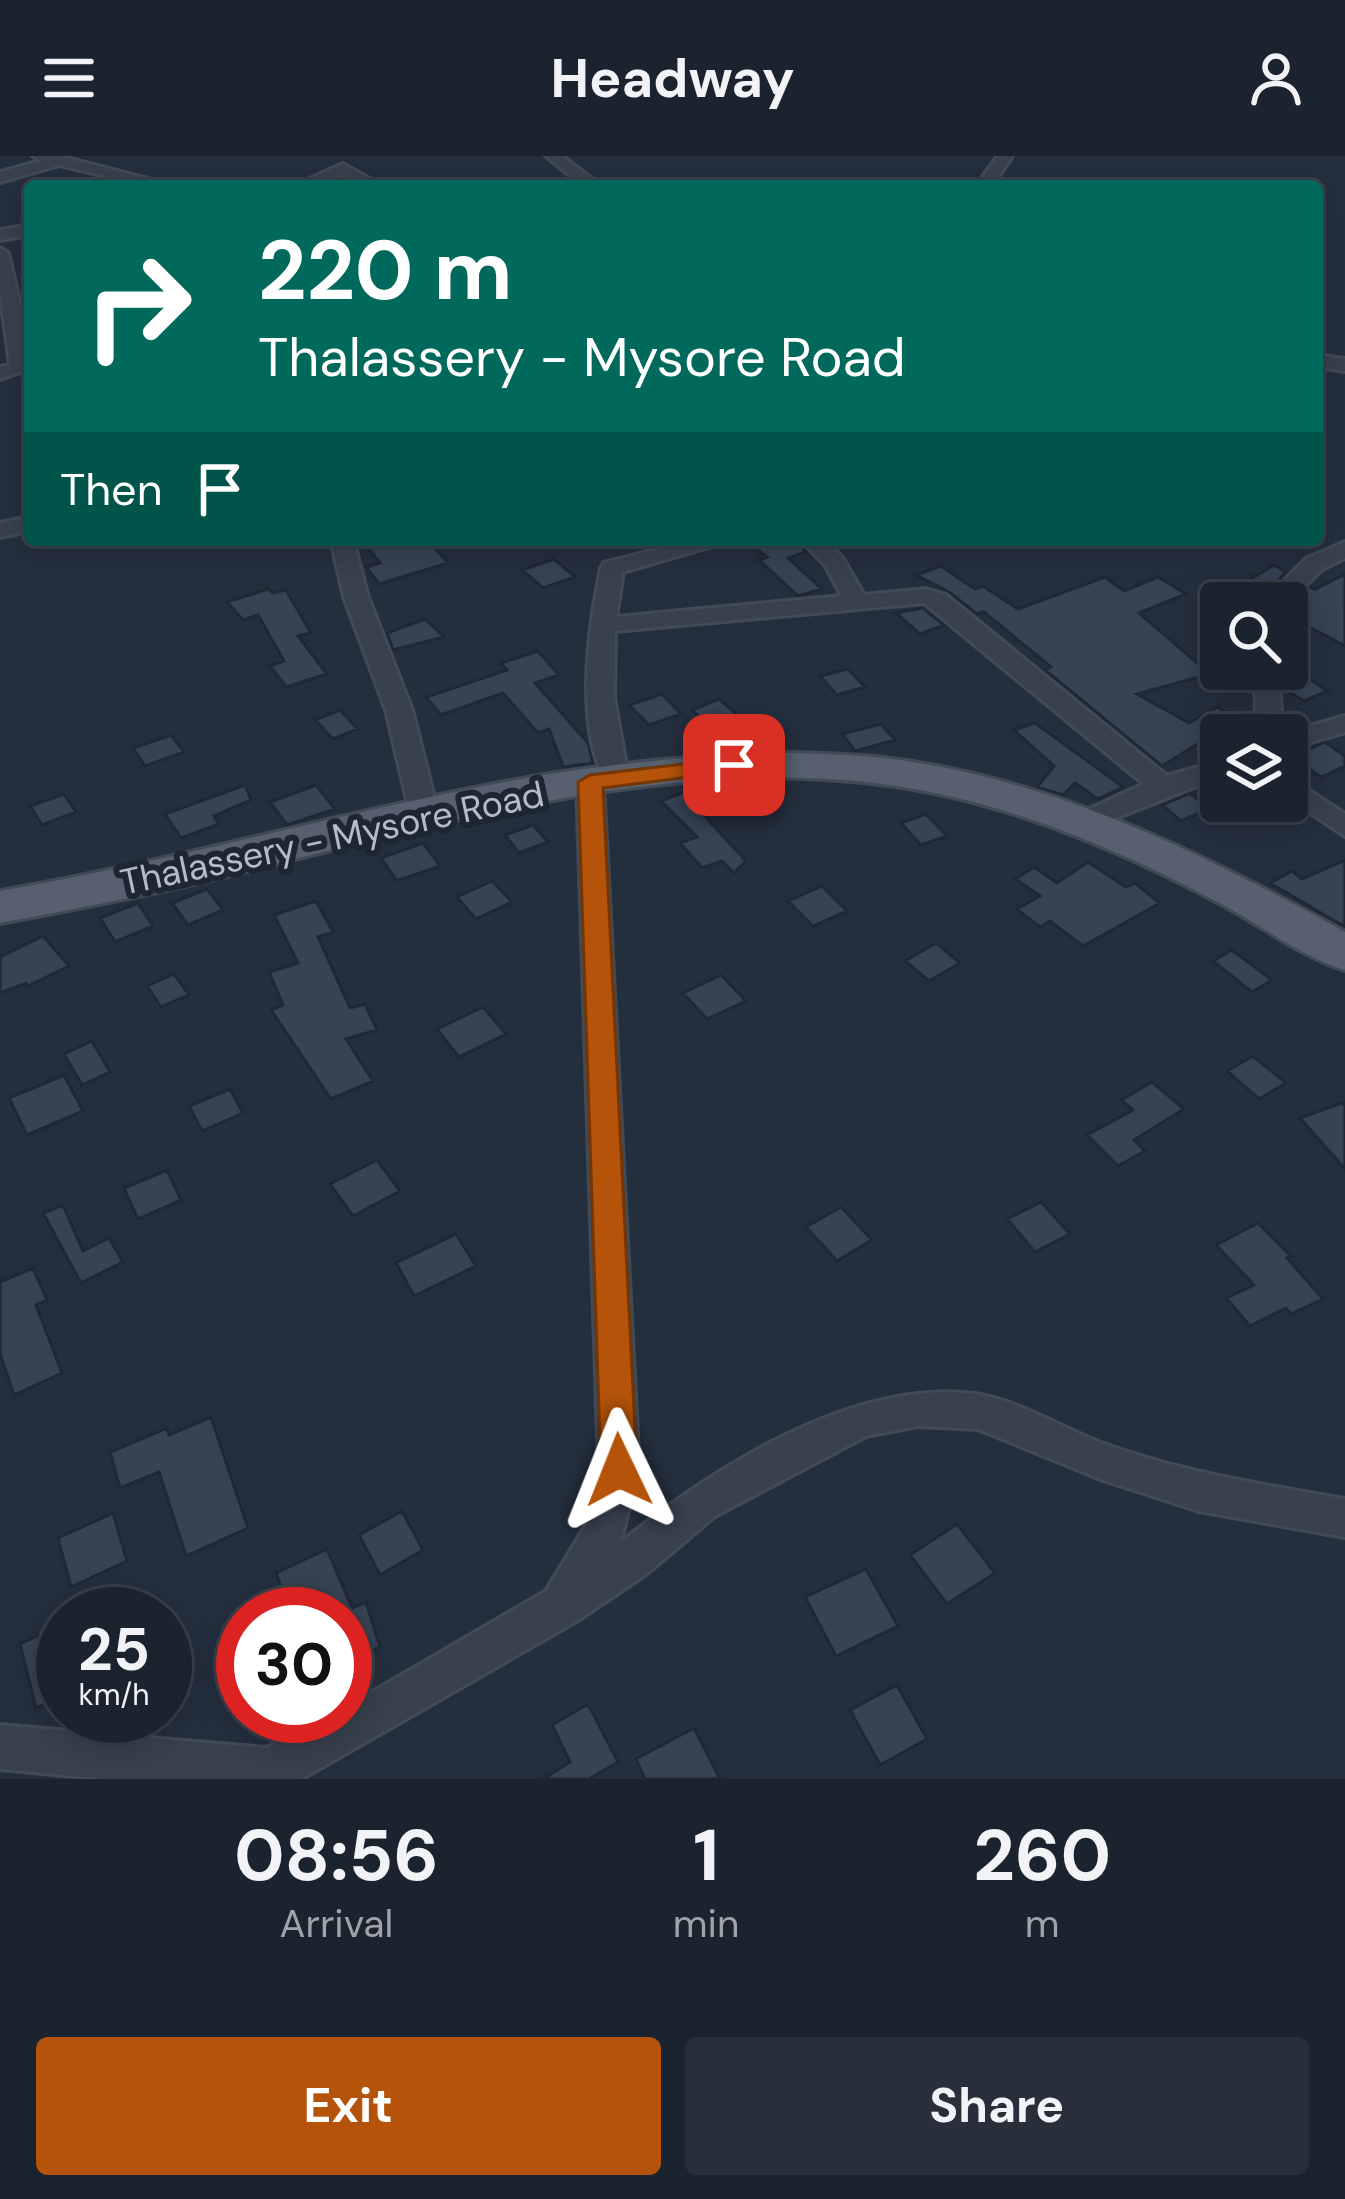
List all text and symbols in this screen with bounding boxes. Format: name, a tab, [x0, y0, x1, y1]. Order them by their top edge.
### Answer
text: Headway	[550, 43, 795, 114]
icon: menu	[36, 45, 102, 111]
icon: person	[1243, 45, 1309, 111]
text: 220 m	[258, 216, 513, 325]
icon: right	[60, 228, 216, 384]
text: Thalassery - Mysore Road	[258, 322, 906, 393]
icon: arrive	[187, 456, 253, 522]
text: Then	[60, 460, 163, 519]
map controls	[1200, 582, 1308, 822]
button: search	[1200, 582, 1308, 690]
pin	[683, 714, 785, 816]
button: layers	[1200, 714, 1308, 822]
icon: arrive	[701, 732, 767, 798]
street label: Thalassery - Mysore Road	[116, 770, 548, 906]
position arrow	[556, 1407, 682, 1533]
speed limit sign: 30	[216, 1587, 372, 1743]
text: 25	[78, 1610, 150, 1689]
text: km/h	[79, 1675, 149, 1714]
text: 08:56	[234, 1809, 439, 1902]
text: 1	[693, 1809, 719, 1902]
text: 260	[973, 1809, 1111, 1902]
text: Arrival	[280, 1898, 393, 1949]
text: min	[673, 1898, 739, 1949]
text: m	[1025, 1898, 1060, 1949]
button: Exit	[36, 2037, 661, 2175]
button: Share	[685, 2037, 1309, 2175]

